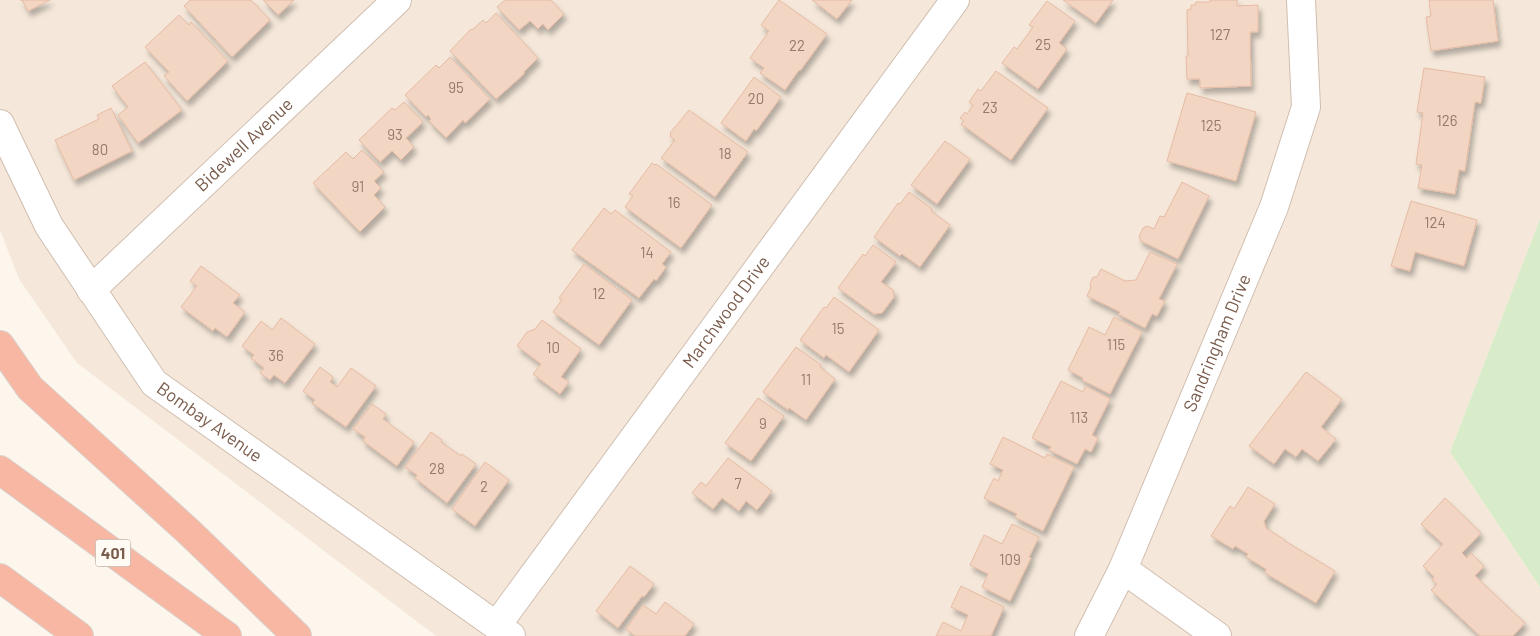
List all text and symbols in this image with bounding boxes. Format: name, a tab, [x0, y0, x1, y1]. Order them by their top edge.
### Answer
house number: 127	[1210, 25, 1230, 43]
house number: 25	[1035, 35, 1051, 53]
house number: 22	[789, 36, 805, 54]
house number: 95	[448, 78, 464, 96]
house number: 20	[748, 89, 764, 107]
street label: Bidewell Avenue	[190, 93, 297, 196]
house number: 23	[982, 98, 998, 116]
house number: 126	[1436, 111, 1458, 129]
house number: 125	[1200, 116, 1222, 134]
house number: 93	[387, 125, 403, 143]
house number: 80	[92, 140, 108, 158]
house number: 18	[718, 144, 732, 162]
house number: 91	[352, 177, 364, 195]
house number: 16	[668, 193, 680, 211]
house number: 124	[1424, 213, 1446, 231]
house number: 14	[640, 243, 654, 261]
street label: Marchwood Drive	[677, 251, 774, 372]
street label: Sandringham Drive	[1178, 270, 1255, 415]
house number: 12	[592, 284, 606, 302]
house number: 15	[832, 319, 844, 337]
house number: 115	[1107, 335, 1125, 353]
house number: 10	[546, 338, 560, 356]
house number: 36	[268, 346, 284, 364]
house number: 11	[801, 370, 811, 388]
street label: Bombay Avenue	[153, 377, 267, 466]
house number: 113	[1070, 408, 1088, 426]
house number: 9	[759, 414, 767, 432]
house number: 28	[429, 459, 445, 477]
house number: 7	[734, 474, 742, 492]
house number: 2	[480, 477, 488, 495]
road number: 401	[96, 540, 130, 566]
house number: 109	[999, 550, 1021, 568]

